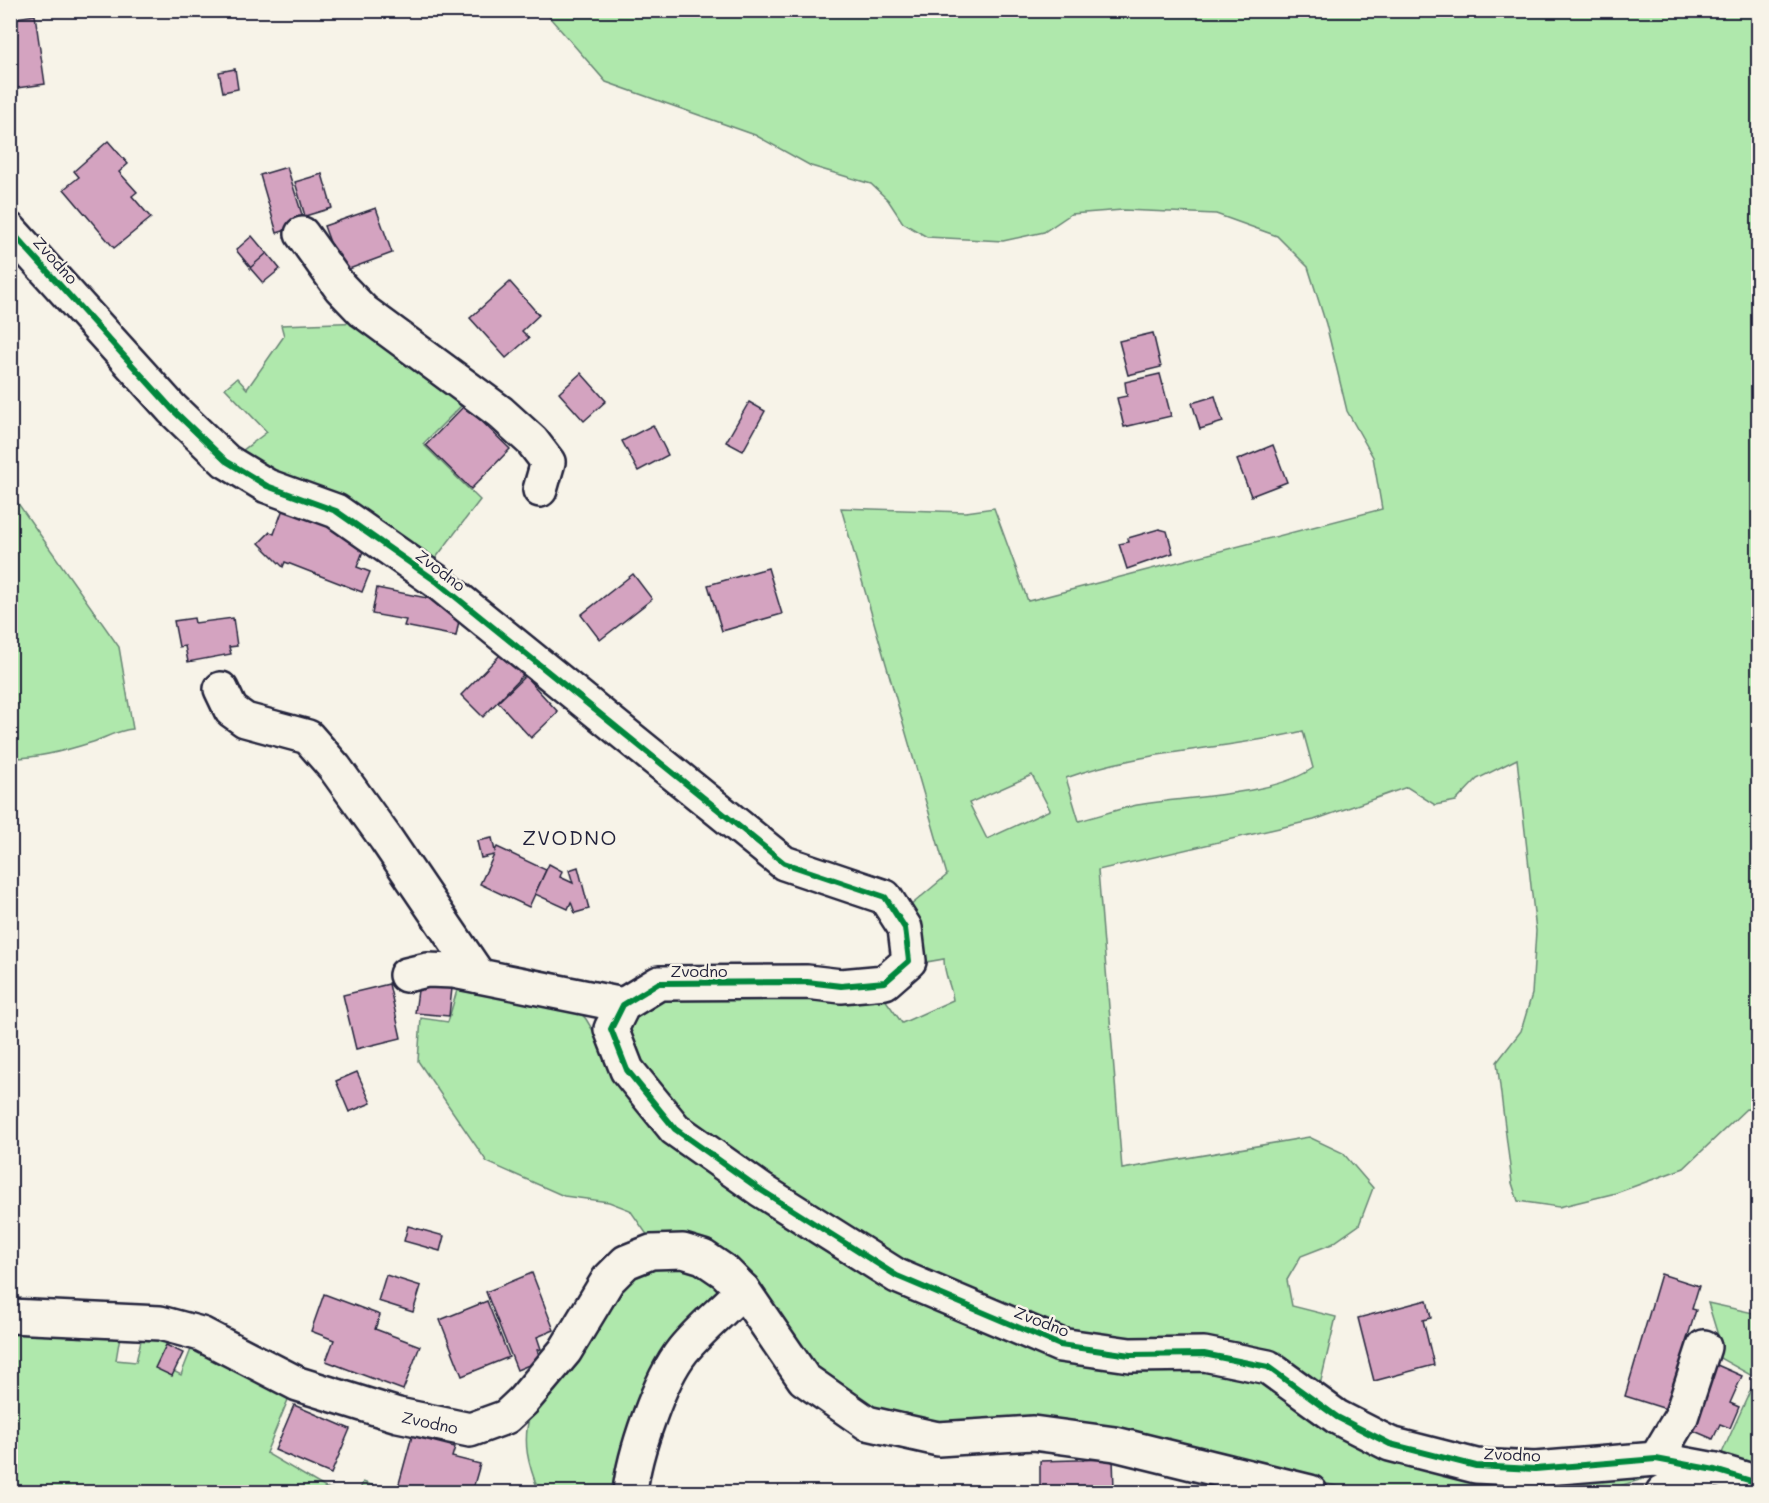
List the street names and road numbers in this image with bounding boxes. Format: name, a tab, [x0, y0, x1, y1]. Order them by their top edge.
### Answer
street label: Zvodno	[29, 232, 83, 288]
street label: Zvodno	[412, 544, 470, 596]
street label: Zvodno	[670, 960, 728, 981]
street label: Zvodno	[1012, 1301, 1072, 1341]
street label: Zvodno	[400, 1406, 460, 1438]
street label: Zvodno	[1483, 1443, 1541, 1465]

